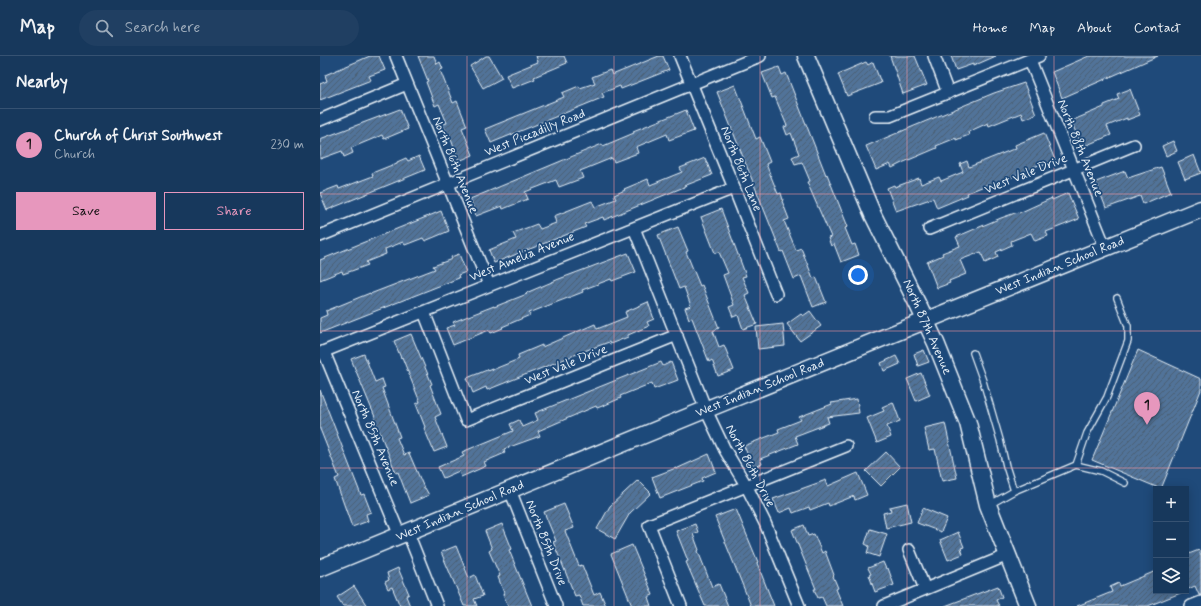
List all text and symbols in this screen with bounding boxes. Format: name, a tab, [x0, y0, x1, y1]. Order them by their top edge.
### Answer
search box	[79, 10, 359, 46]
text: Map	[20, 15, 55, 40]
icon: search	[93, 17, 115, 39]
text: Search here	[125, 18, 200, 38]
text: Home	[973, 19, 1007, 37]
text: Map	[1029, 19, 1055, 37]
text: About	[1077, 19, 1112, 37]
text: Contact	[1134, 19, 1181, 37]
text: Nearby	[16, 71, 68, 93]
street label: North 88th Avenue	[1053, 97, 1107, 199]
street label: West Piccadilly Road	[482, 105, 588, 161]
street label: North 86th Avenue	[428, 114, 482, 216]
street label: North 86th Lane	[716, 124, 766, 214]
text: Church of Christ Southwest	[54, 126, 222, 146]
text: 1	[26, 136, 32, 153]
text: 230 m	[270, 136, 304, 153]
text: Church	[54, 146, 95, 163]
street label: West Vale Drive	[982, 150, 1070, 198]
button: Save	[16, 192, 156, 230]
button: Share	[164, 192, 304, 230]
street label: West Amelia Avenue	[467, 228, 577, 286]
street label: West Indian School Road	[993, 232, 1127, 300]
your location	[848, 265, 868, 285]
street label: North 87th Avenue	[898, 277, 956, 377]
street label: West Vale Drive	[522, 341, 610, 389]
street label: West Indian School Road	[693, 354, 827, 422]
street label: North 85th Avenue	[347, 387, 403, 489]
pin: 1	[1134, 392, 1160, 425]
street label: North 86th Drive	[721, 422, 779, 510]
street label: West Indian School Road	[393, 476, 527, 546]
map controls	[1153, 486, 1189, 594]
button: +	[1153, 486, 1189, 522]
street label: North 85th Drive	[521, 498, 571, 588]
button: −	[1153, 522, 1189, 558]
button: layers	[1153, 558, 1189, 594]

